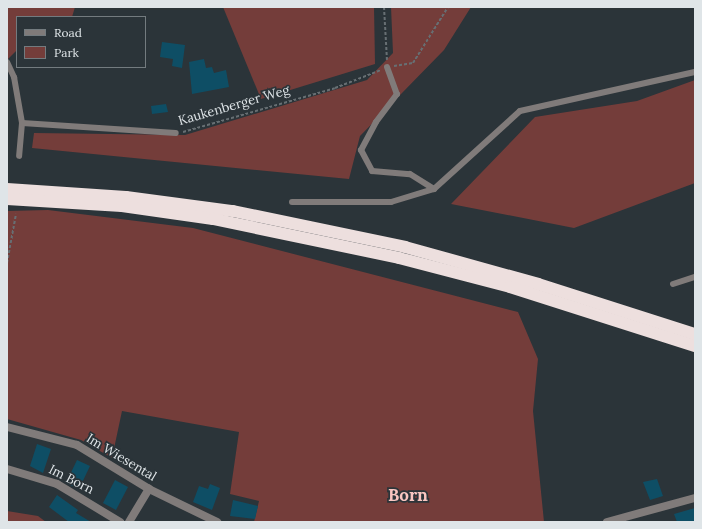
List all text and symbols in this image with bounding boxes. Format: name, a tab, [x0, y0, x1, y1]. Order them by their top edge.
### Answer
legend	[16, 16, 146, 68]
text: Road	[54, 25, 82, 40]
text: Park	[54, 45, 79, 60]
street label: Kaukenberger Weg	[177, 83, 291, 129]
street label: Im Wiesental	[83, 431, 159, 485]
street label: Im Born	[46, 462, 96, 498]
district label: Born	[388, 486, 428, 506]

